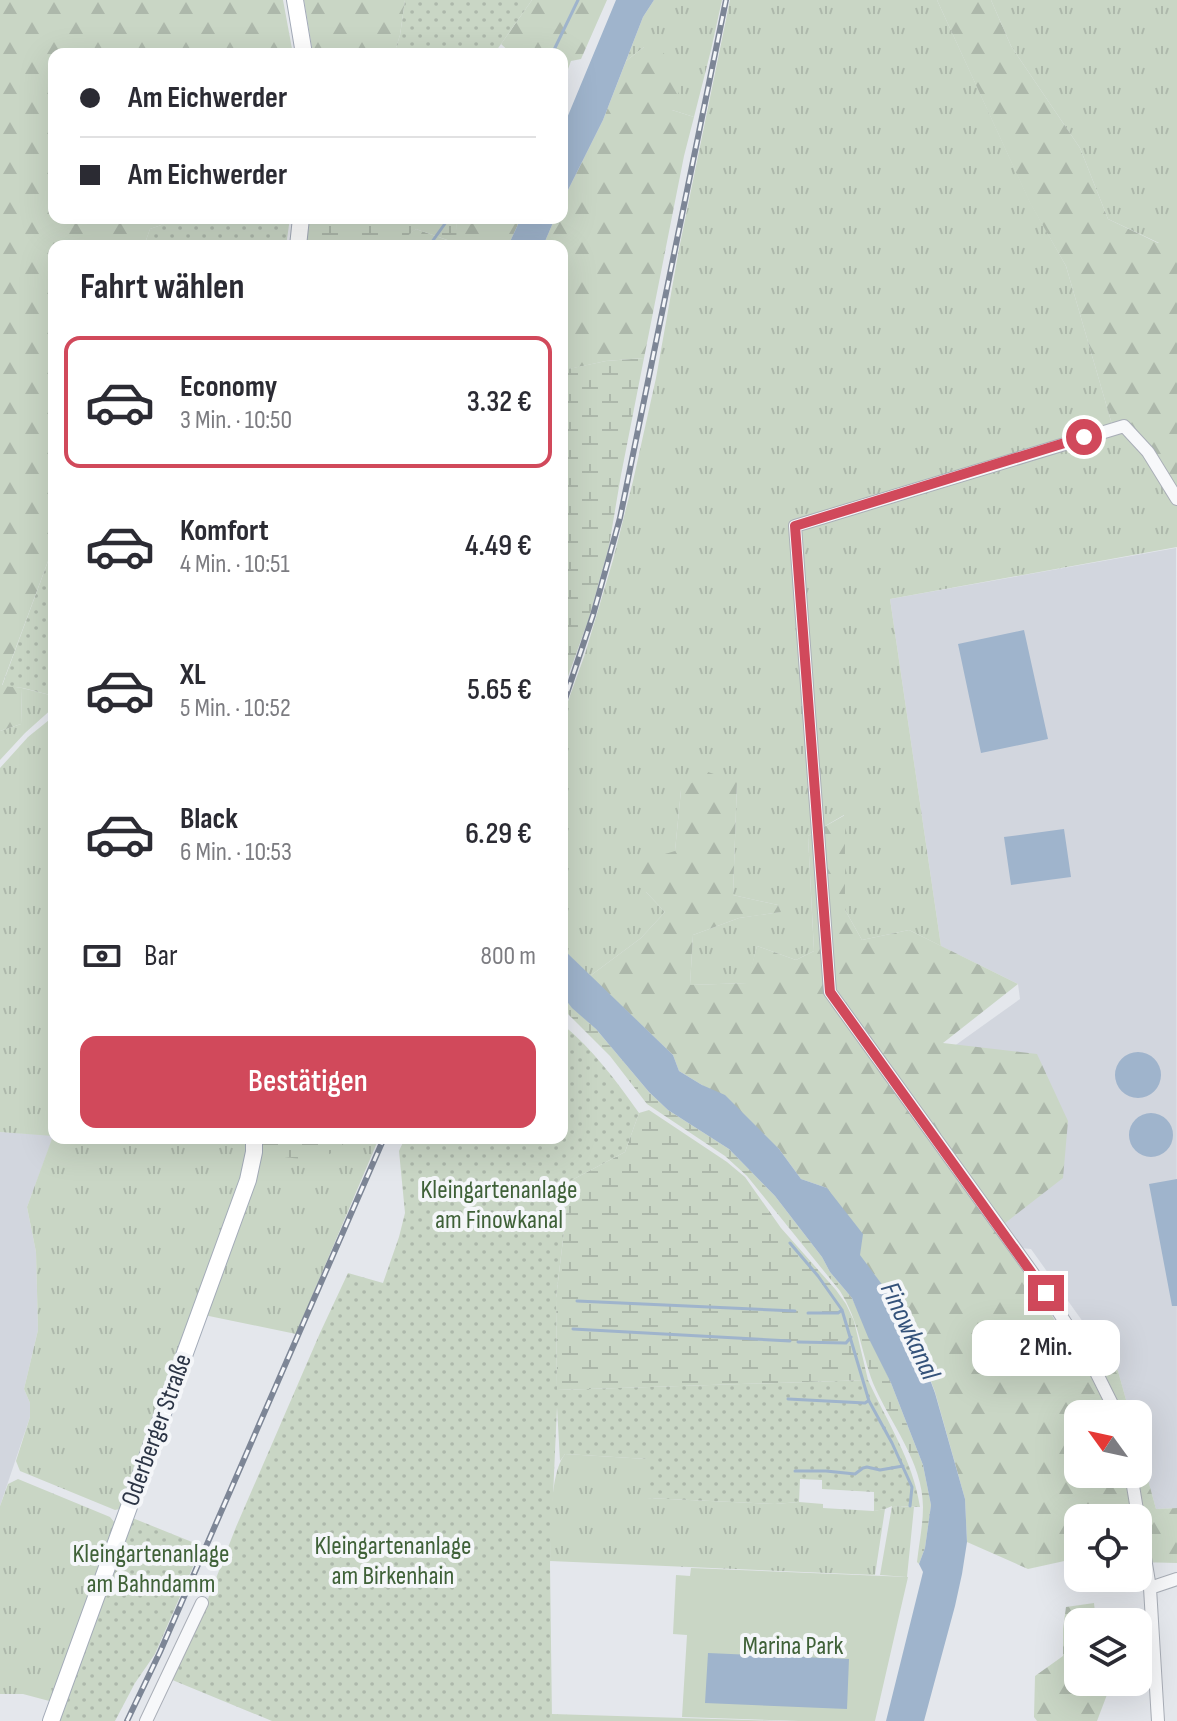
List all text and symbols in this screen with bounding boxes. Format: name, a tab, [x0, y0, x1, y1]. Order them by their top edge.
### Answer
text: Am Eichwerder	[128, 80, 287, 116]
text: Am Eichwerder	[128, 157, 287, 193]
text: Fahrt wählen	[80, 266, 244, 309]
icon: car	[84, 366, 156, 438]
text: Economy	[180, 369, 277, 405]
text: 3.32 €	[467, 384, 532, 420]
text: 3 Min. · 10:50	[180, 405, 292, 436]
route start	[1066, 419, 1102, 455]
icon: car	[84, 510, 156, 582]
text: Komfort	[180, 513, 269, 549]
text: 4.49 €	[465, 528, 532, 564]
text: 4 Min. · 10:51	[180, 549, 290, 580]
icon: car	[84, 654, 156, 726]
text: XL	[180, 657, 206, 693]
text: 5.65 €	[467, 672, 532, 708]
text: 5 Min. · 10:52	[180, 693, 291, 724]
icon: car	[84, 798, 156, 870]
text: Black	[180, 801, 238, 837]
text: 6.29 €	[465, 816, 532, 852]
text: 6 Min. · 10:53	[180, 837, 292, 868]
icon: cash	[80, 934, 124, 978]
text: Bar	[144, 938, 178, 974]
text: 800 m	[481, 941, 536, 972]
button: Bestätigen	[80, 1036, 536, 1128]
park label: Kleingartenanlage am Finowkanal	[421, 1175, 577, 1236]
route end	[1028, 1275, 1064, 1311]
water label: Finowkanal	[873, 1277, 947, 1386]
callout: 2 Min.	[972, 1321, 1120, 1377]
text: 2 Min.	[1019, 1332, 1073, 1363]
street label: Oderberger Straße	[115, 1350, 199, 1510]
north arrow	[1064, 1400, 1152, 1488]
map controls	[1064, 1400, 1152, 1696]
button: locate	[1064, 1504, 1152, 1592]
park label: Kleingartenanlage am Birkenhain	[315, 1531, 471, 1592]
park label: Kleingartenanlage am Bahndamm	[73, 1539, 229, 1600]
button: layers	[1064, 1608, 1152, 1696]
park label: Marina Park	[742, 1631, 844, 1662]

